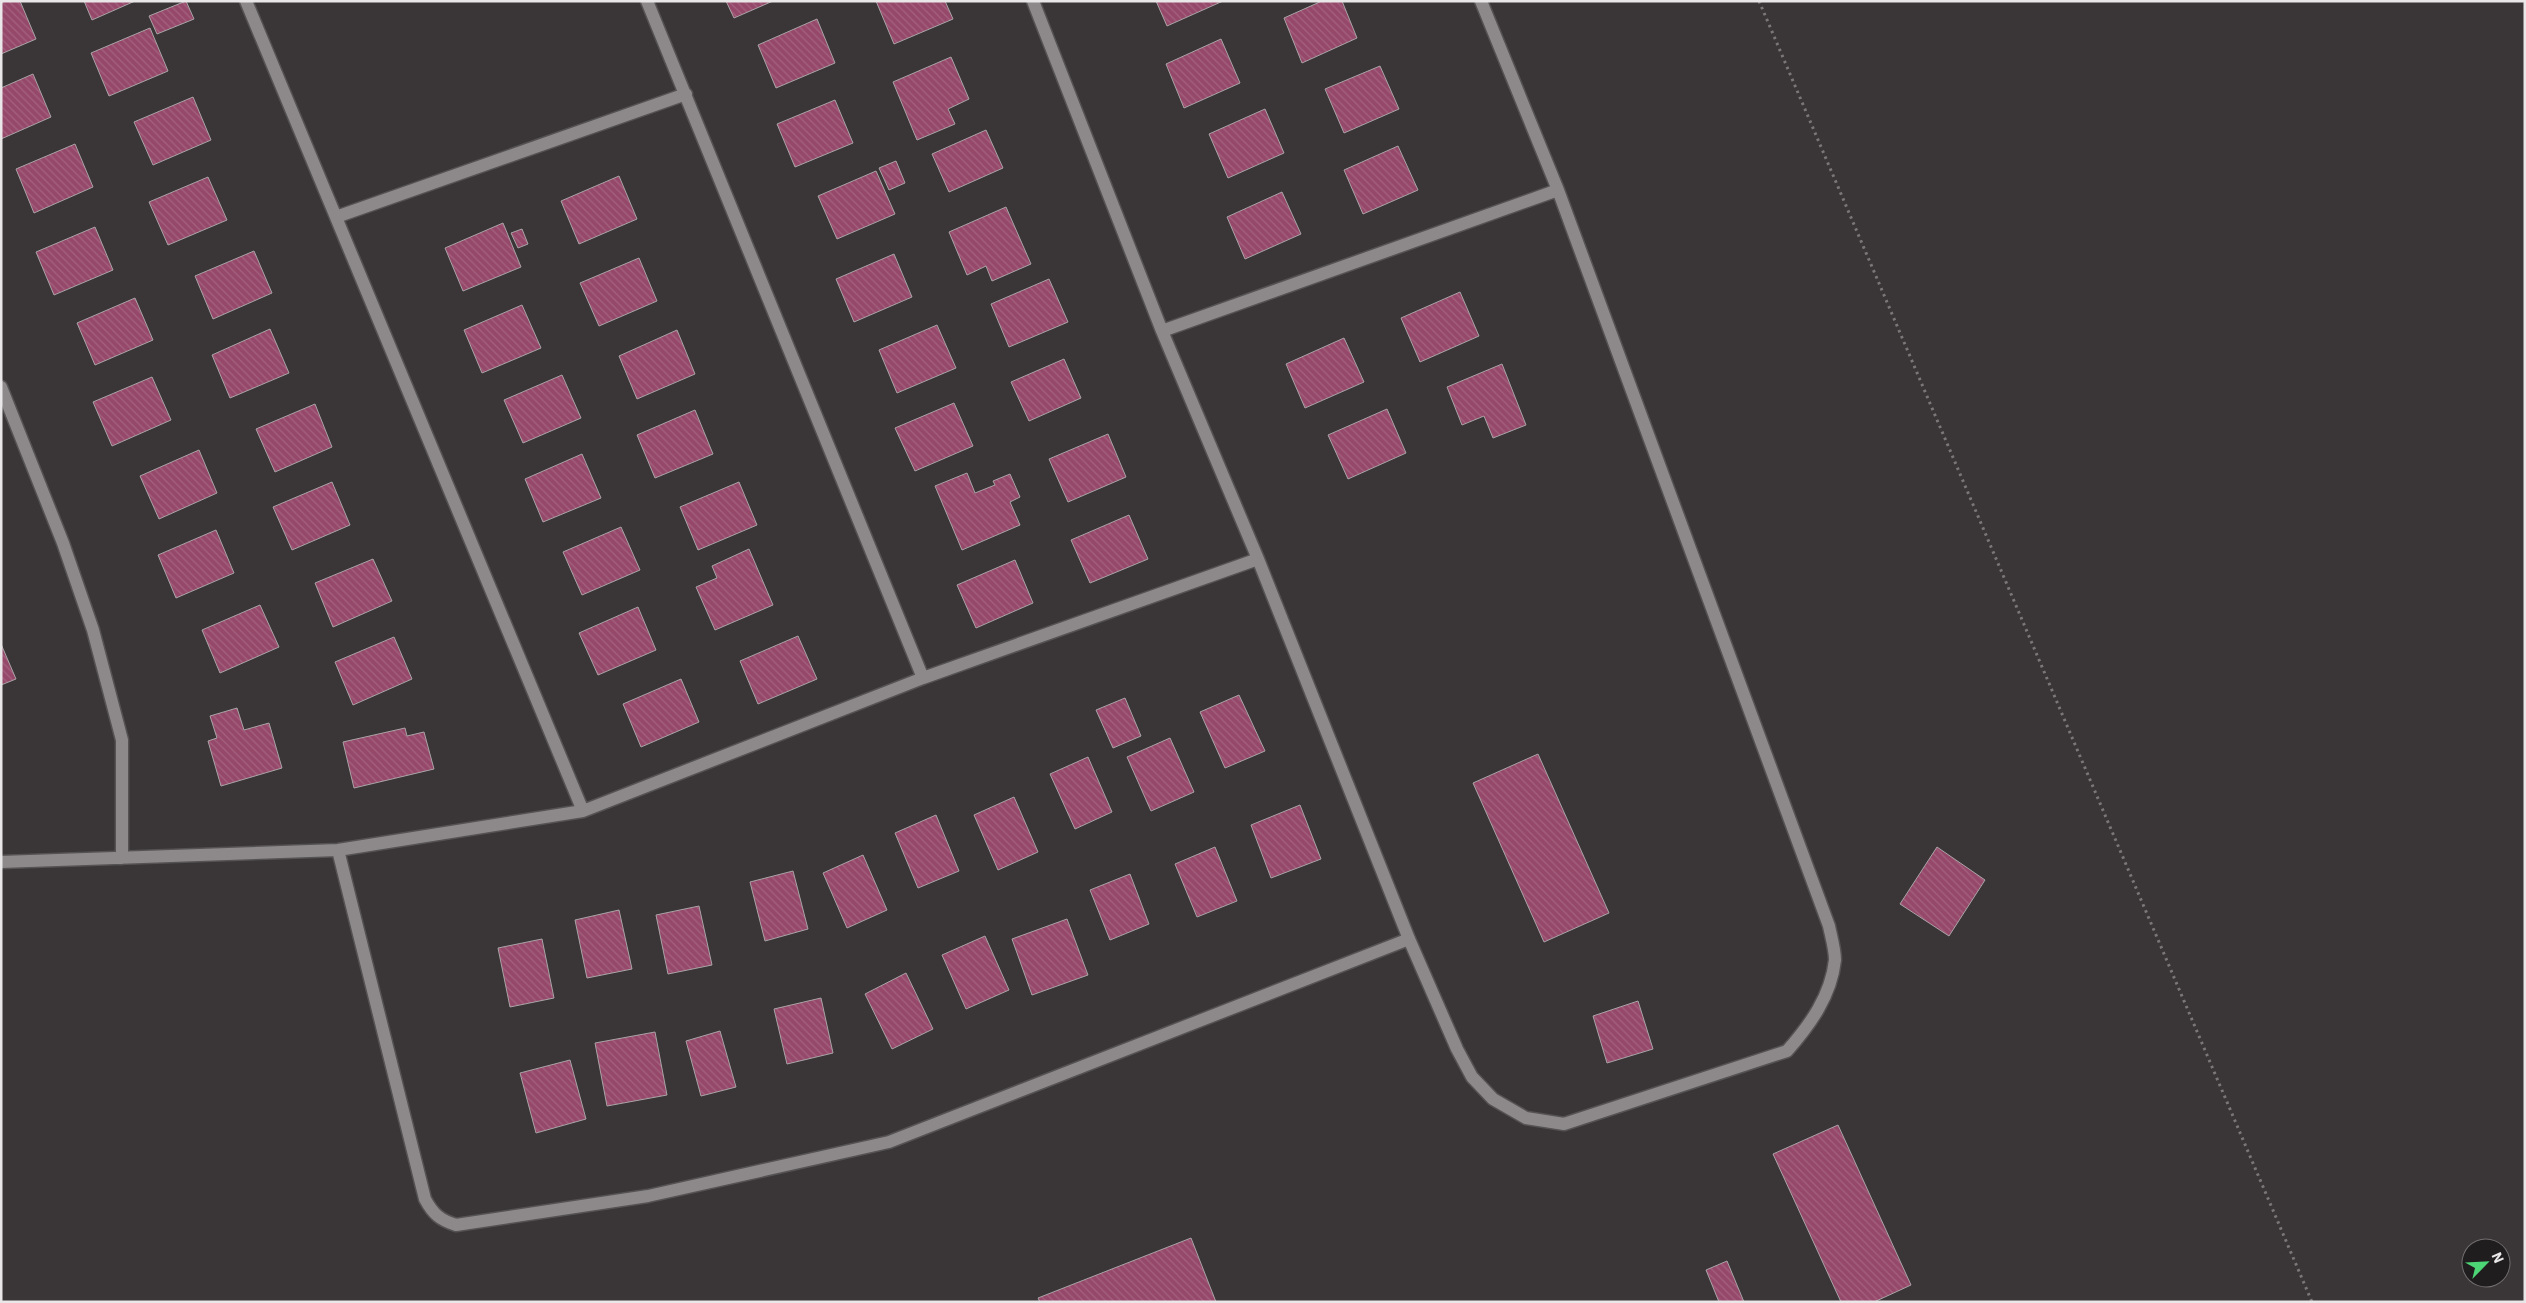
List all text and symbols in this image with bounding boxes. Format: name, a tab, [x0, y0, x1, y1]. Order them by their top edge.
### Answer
north arrow	[2461, 1238, 2511, 1288]
text: N	[2488, 1249, 2508, 1266]

